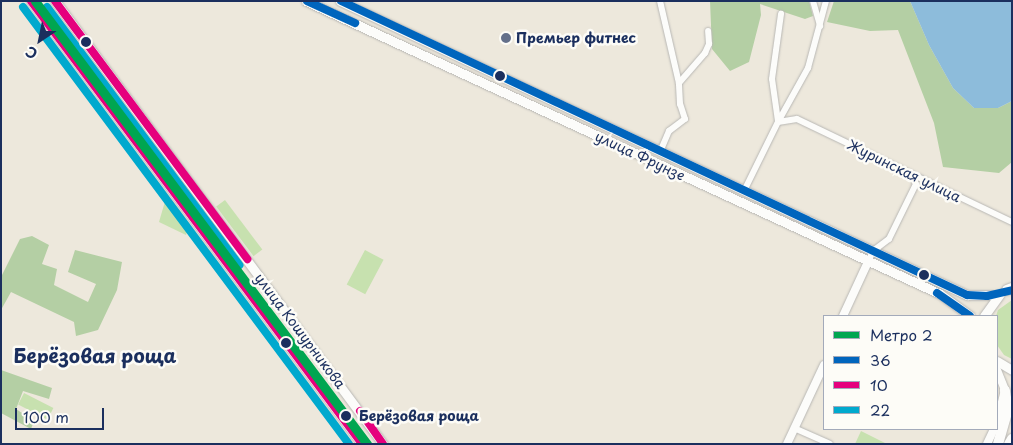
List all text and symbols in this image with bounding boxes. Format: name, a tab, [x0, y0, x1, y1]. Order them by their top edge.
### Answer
north arrow	[15, 15, 65, 65]
place label: Премьер фитнес	[516, 30, 636, 46]
marker: Премьер фитнес	[500, 32, 512, 44]
unlabelled marker	[81, 37, 91, 47]
text: С	[21, 41, 42, 64]
unlabelled marker	[495, 71, 505, 81]
street label: улица Фрунзе	[592, 128, 688, 184]
street label: Журинская улица	[844, 136, 964, 206]
street label: улица Кошурникова	[251, 269, 349, 393]
unlabelled marker	[919, 270, 929, 280]
legend	[823, 315, 998, 430]
text: Метро 2	[870, 323, 933, 346]
unlabelled marker	[281, 338, 291, 348]
district label: Берёзовая роща	[14, 345, 176, 367]
text: 36	[870, 348, 890, 371]
text: 10	[870, 373, 888, 396]
scale bar	[18, 398, 106, 430]
text: 22	[870, 398, 890, 421]
text: 100 m	[23, 405, 69, 428]
marker: Берёзовая роща	[337, 407, 355, 425]
place label: Берёзовая роща	[359, 408, 479, 424]

